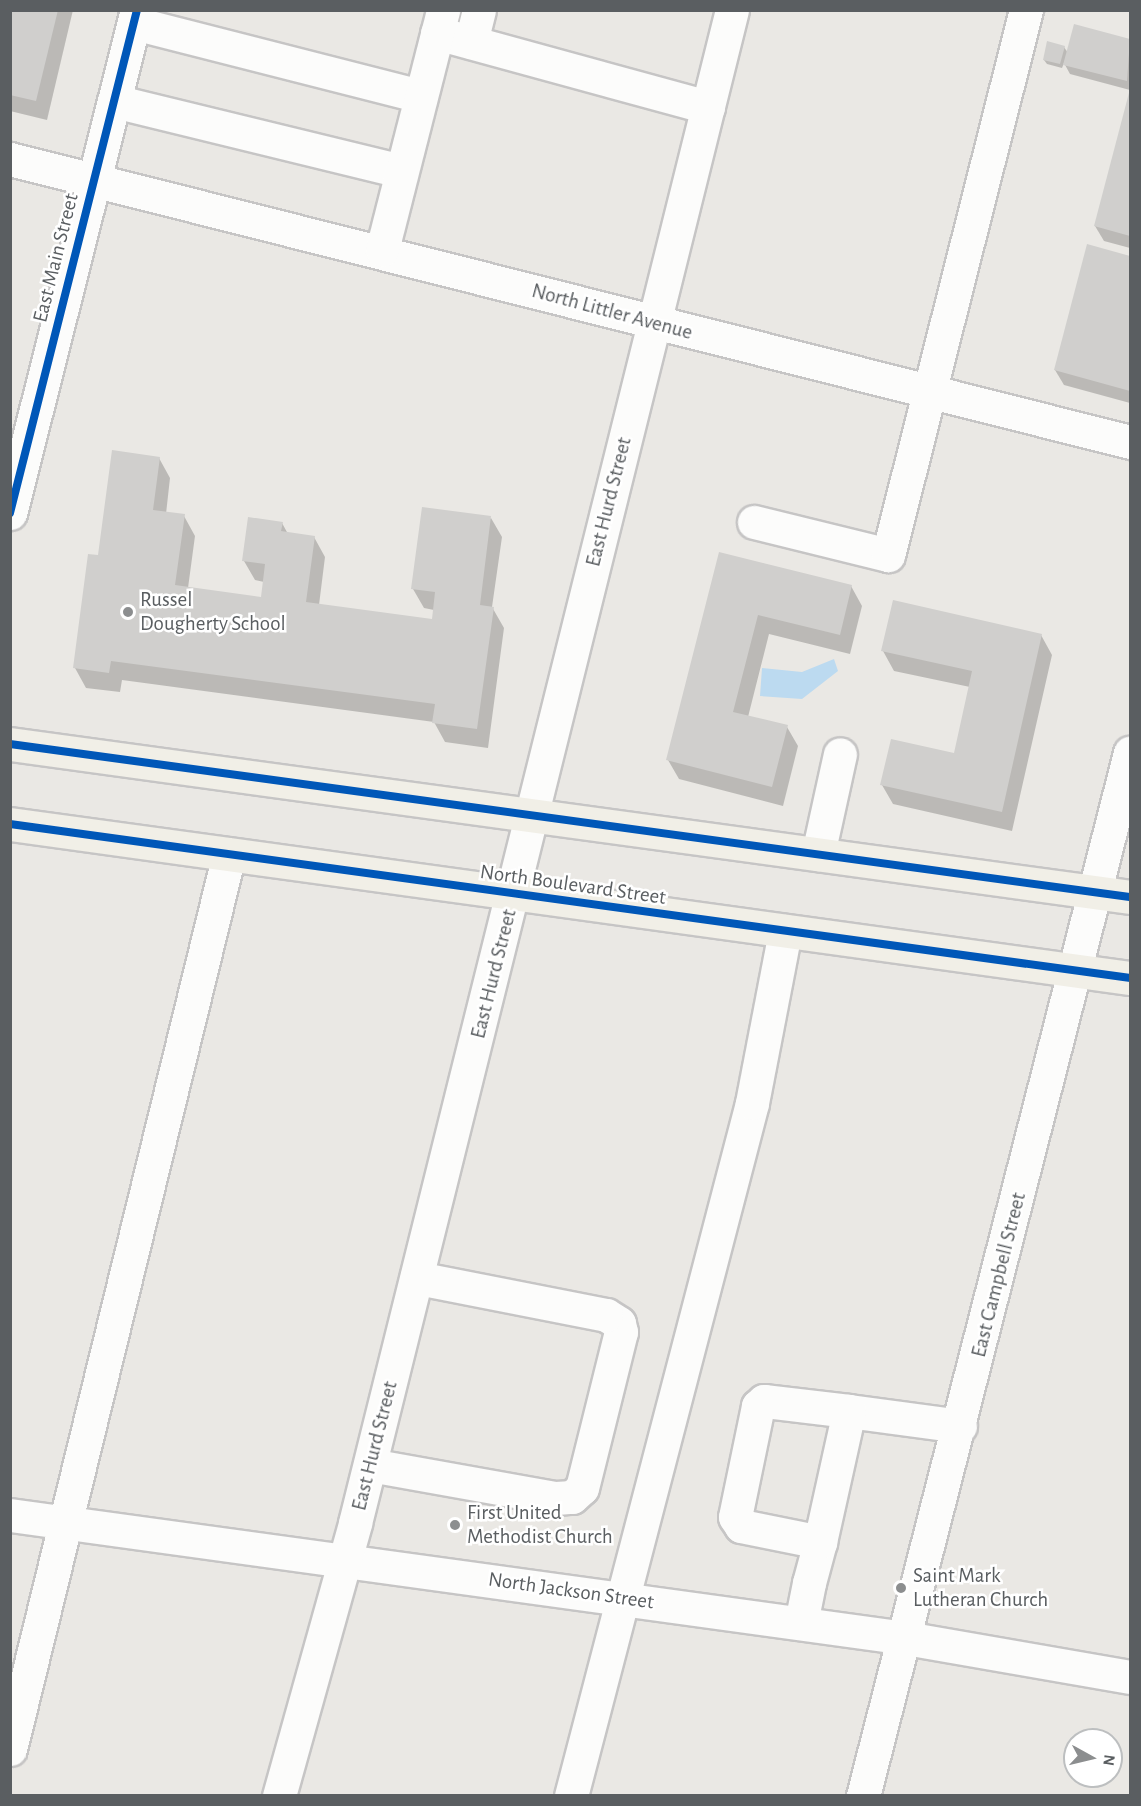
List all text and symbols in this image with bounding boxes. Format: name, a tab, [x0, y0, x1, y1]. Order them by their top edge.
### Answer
street label: East Main Street	[28, 191, 84, 325]
street label: North Littler Avenue	[529, 278, 695, 346]
street label: East Hurd Street	[581, 435, 637, 569]
place label: Russel Dougherty School	[140, 587, 286, 637]
marker: Russel Dougherty School	[121, 605, 135, 619]
street label: North Boulevard Street	[478, 859, 668, 911]
street label: East Hurd Street	[466, 907, 522, 1041]
street label: East Campbell Street	[966, 1190, 1032, 1360]
street label: East Hurd Street	[347, 1379, 403, 1513]
place label: First United Methodist Church	[467, 1500, 613, 1550]
marker: First United Methodist Church	[448, 1518, 462, 1532]
place label: Saint Mark Lutheran Church	[913, 1563, 1048, 1613]
street label: North Jackson Street	[487, 1567, 655, 1615]
marker: Saint Mark Lutheran Church	[894, 1581, 908, 1595]
north arrow	[1063, 1728, 1123, 1788]
text: N	[1100, 1754, 1118, 1767]

